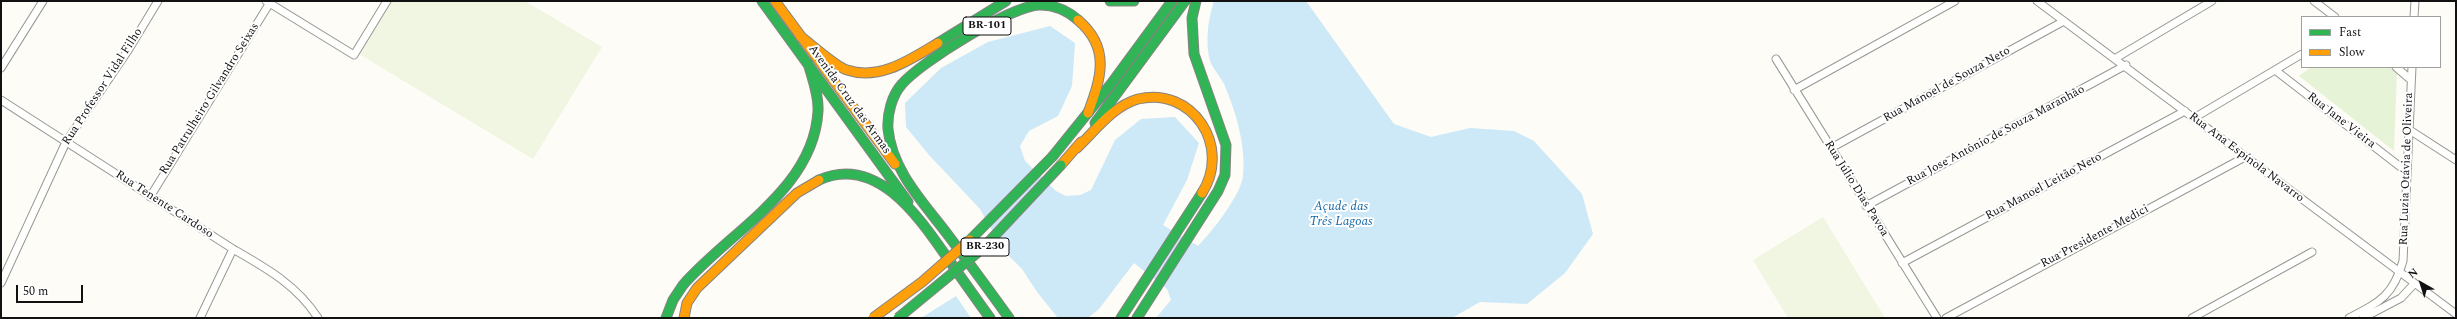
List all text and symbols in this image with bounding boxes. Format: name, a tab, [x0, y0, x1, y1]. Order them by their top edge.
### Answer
legend	[2301, 16, 2441, 68]
road number: BR-101	[963, 17, 1011, 35]
street label: Rua Patrulheiro Gilvandro Seixas	[157, 20, 263, 178]
text: Fast	[2339, 23, 2361, 42]
street label: Rua Professor Vidal Filho	[60, 26, 146, 148]
street label: Avenida Cruz das Armas	[805, 43, 893, 157]
text: Slow	[2339, 43, 2364, 62]
street label: Rua Manoel de Souza Neto	[1881, 44, 2013, 126]
street label: Rua Jose Antônio de Souza Maranhão	[1904, 83, 2088, 189]
street label: Rua Jane Vieira	[2304, 90, 2378, 152]
street label: Rua Luzia Otávia de Oliveira	[2397, 92, 2417, 246]
street label: Rua Ana Espínola Navarro	[2185, 110, 2307, 206]
street label: Rua Júlio Dias Pavoa	[1821, 138, 1891, 240]
street label: Rua Manoel Leitão Neto	[1983, 150, 2105, 224]
street label: Rua Tenente Cardoso	[112, 168, 216, 242]
water label: Açude das Três Lagoas	[1309, 199, 1373, 230]
street label: Rua Presidente Medici	[2038, 202, 2152, 272]
road number: BR-230	[961, 238, 1009, 256]
north arrow	[2401, 263, 2441, 303]
text: N	[2404, 264, 2422, 283]
scale bar	[18, 277, 85, 303]
text: 50 m	[23, 282, 48, 301]

